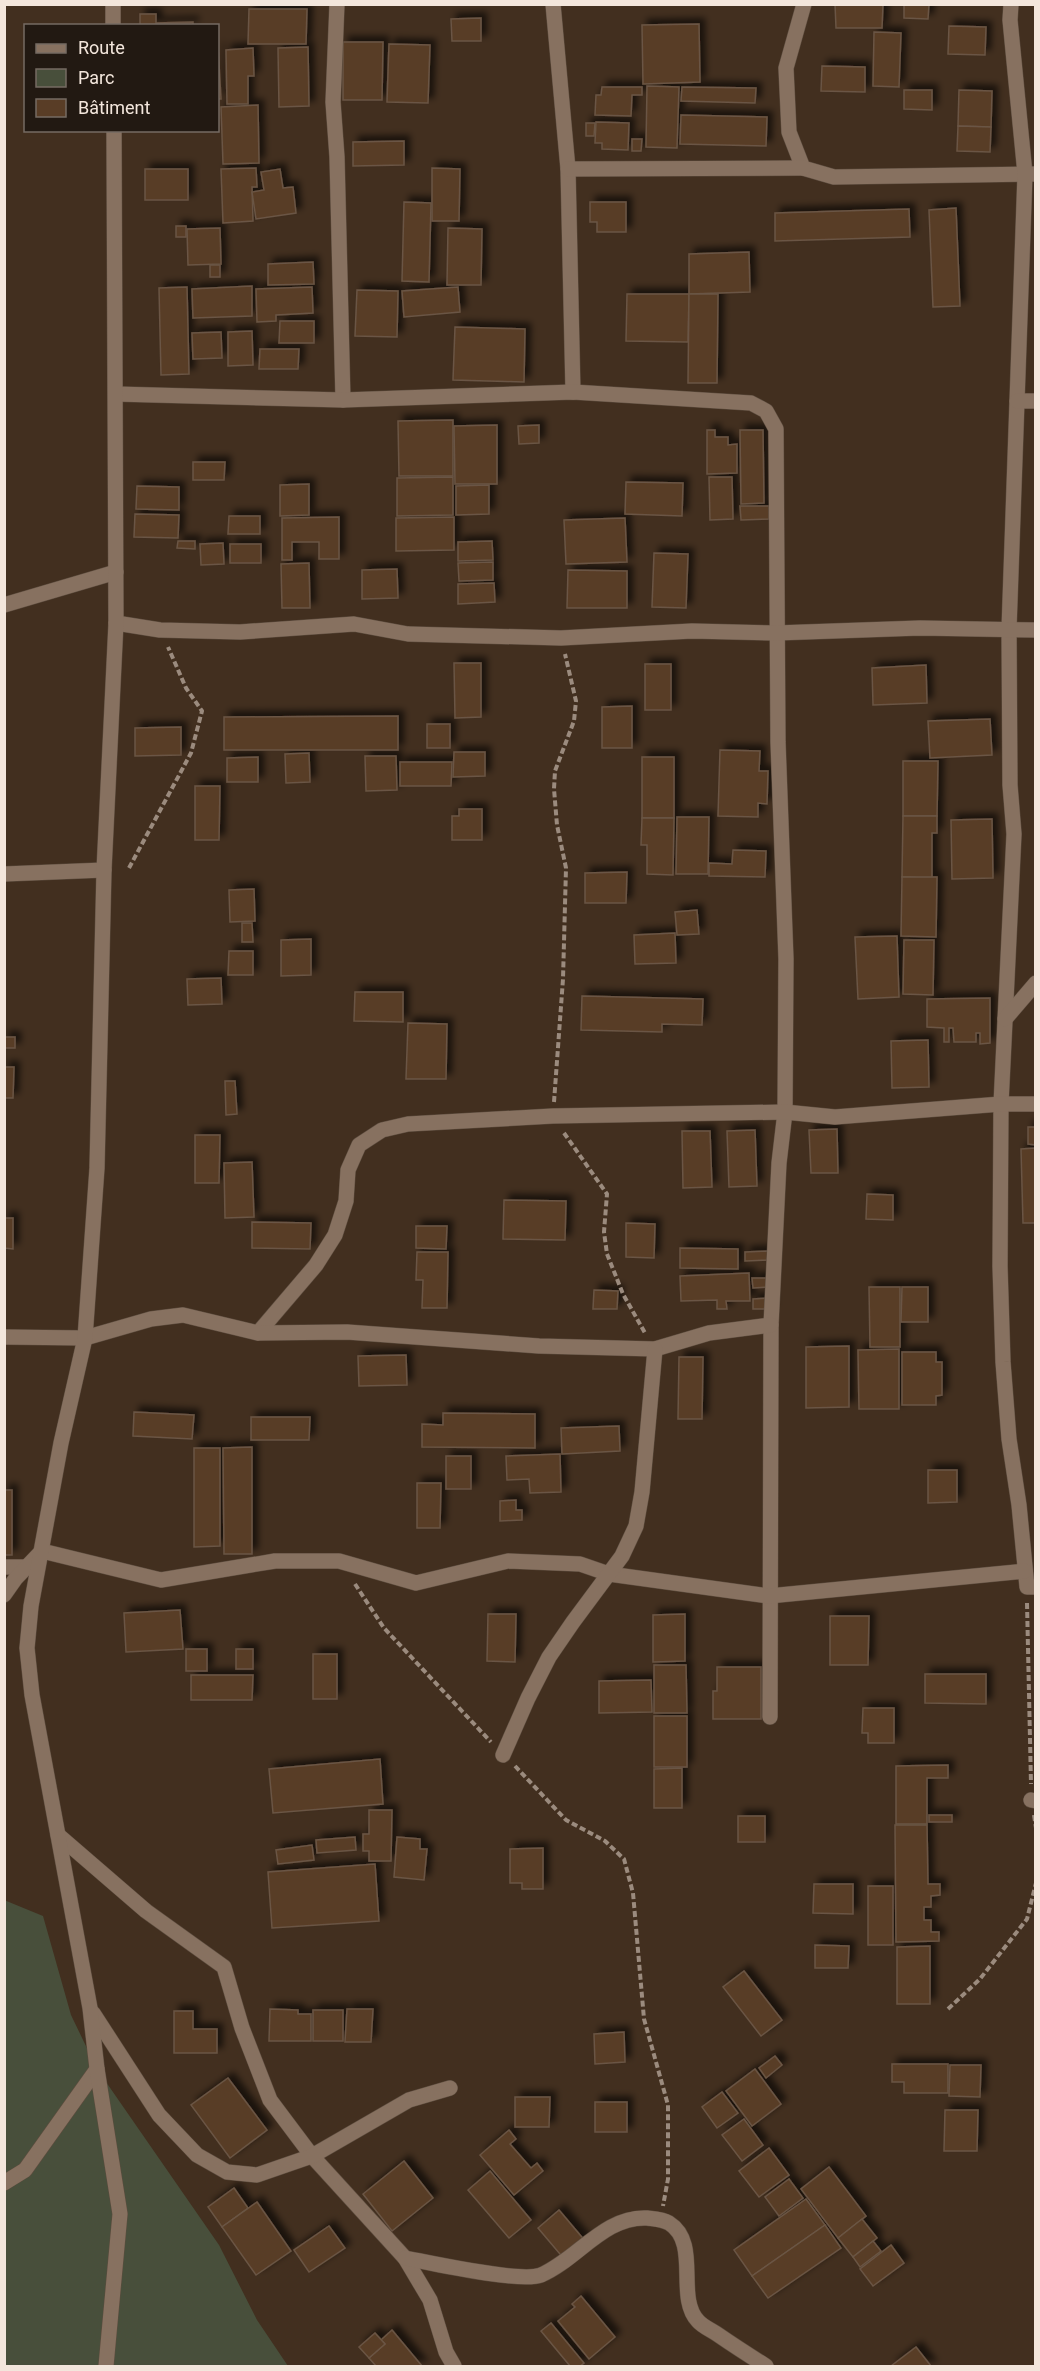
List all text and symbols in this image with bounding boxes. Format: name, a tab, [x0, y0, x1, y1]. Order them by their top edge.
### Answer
legend	[24, 24, 219, 132]
text: Route	[78, 37, 125, 58]
text: Parc	[78, 67, 114, 88]
text: Bâtiment	[78, 97, 151, 118]

